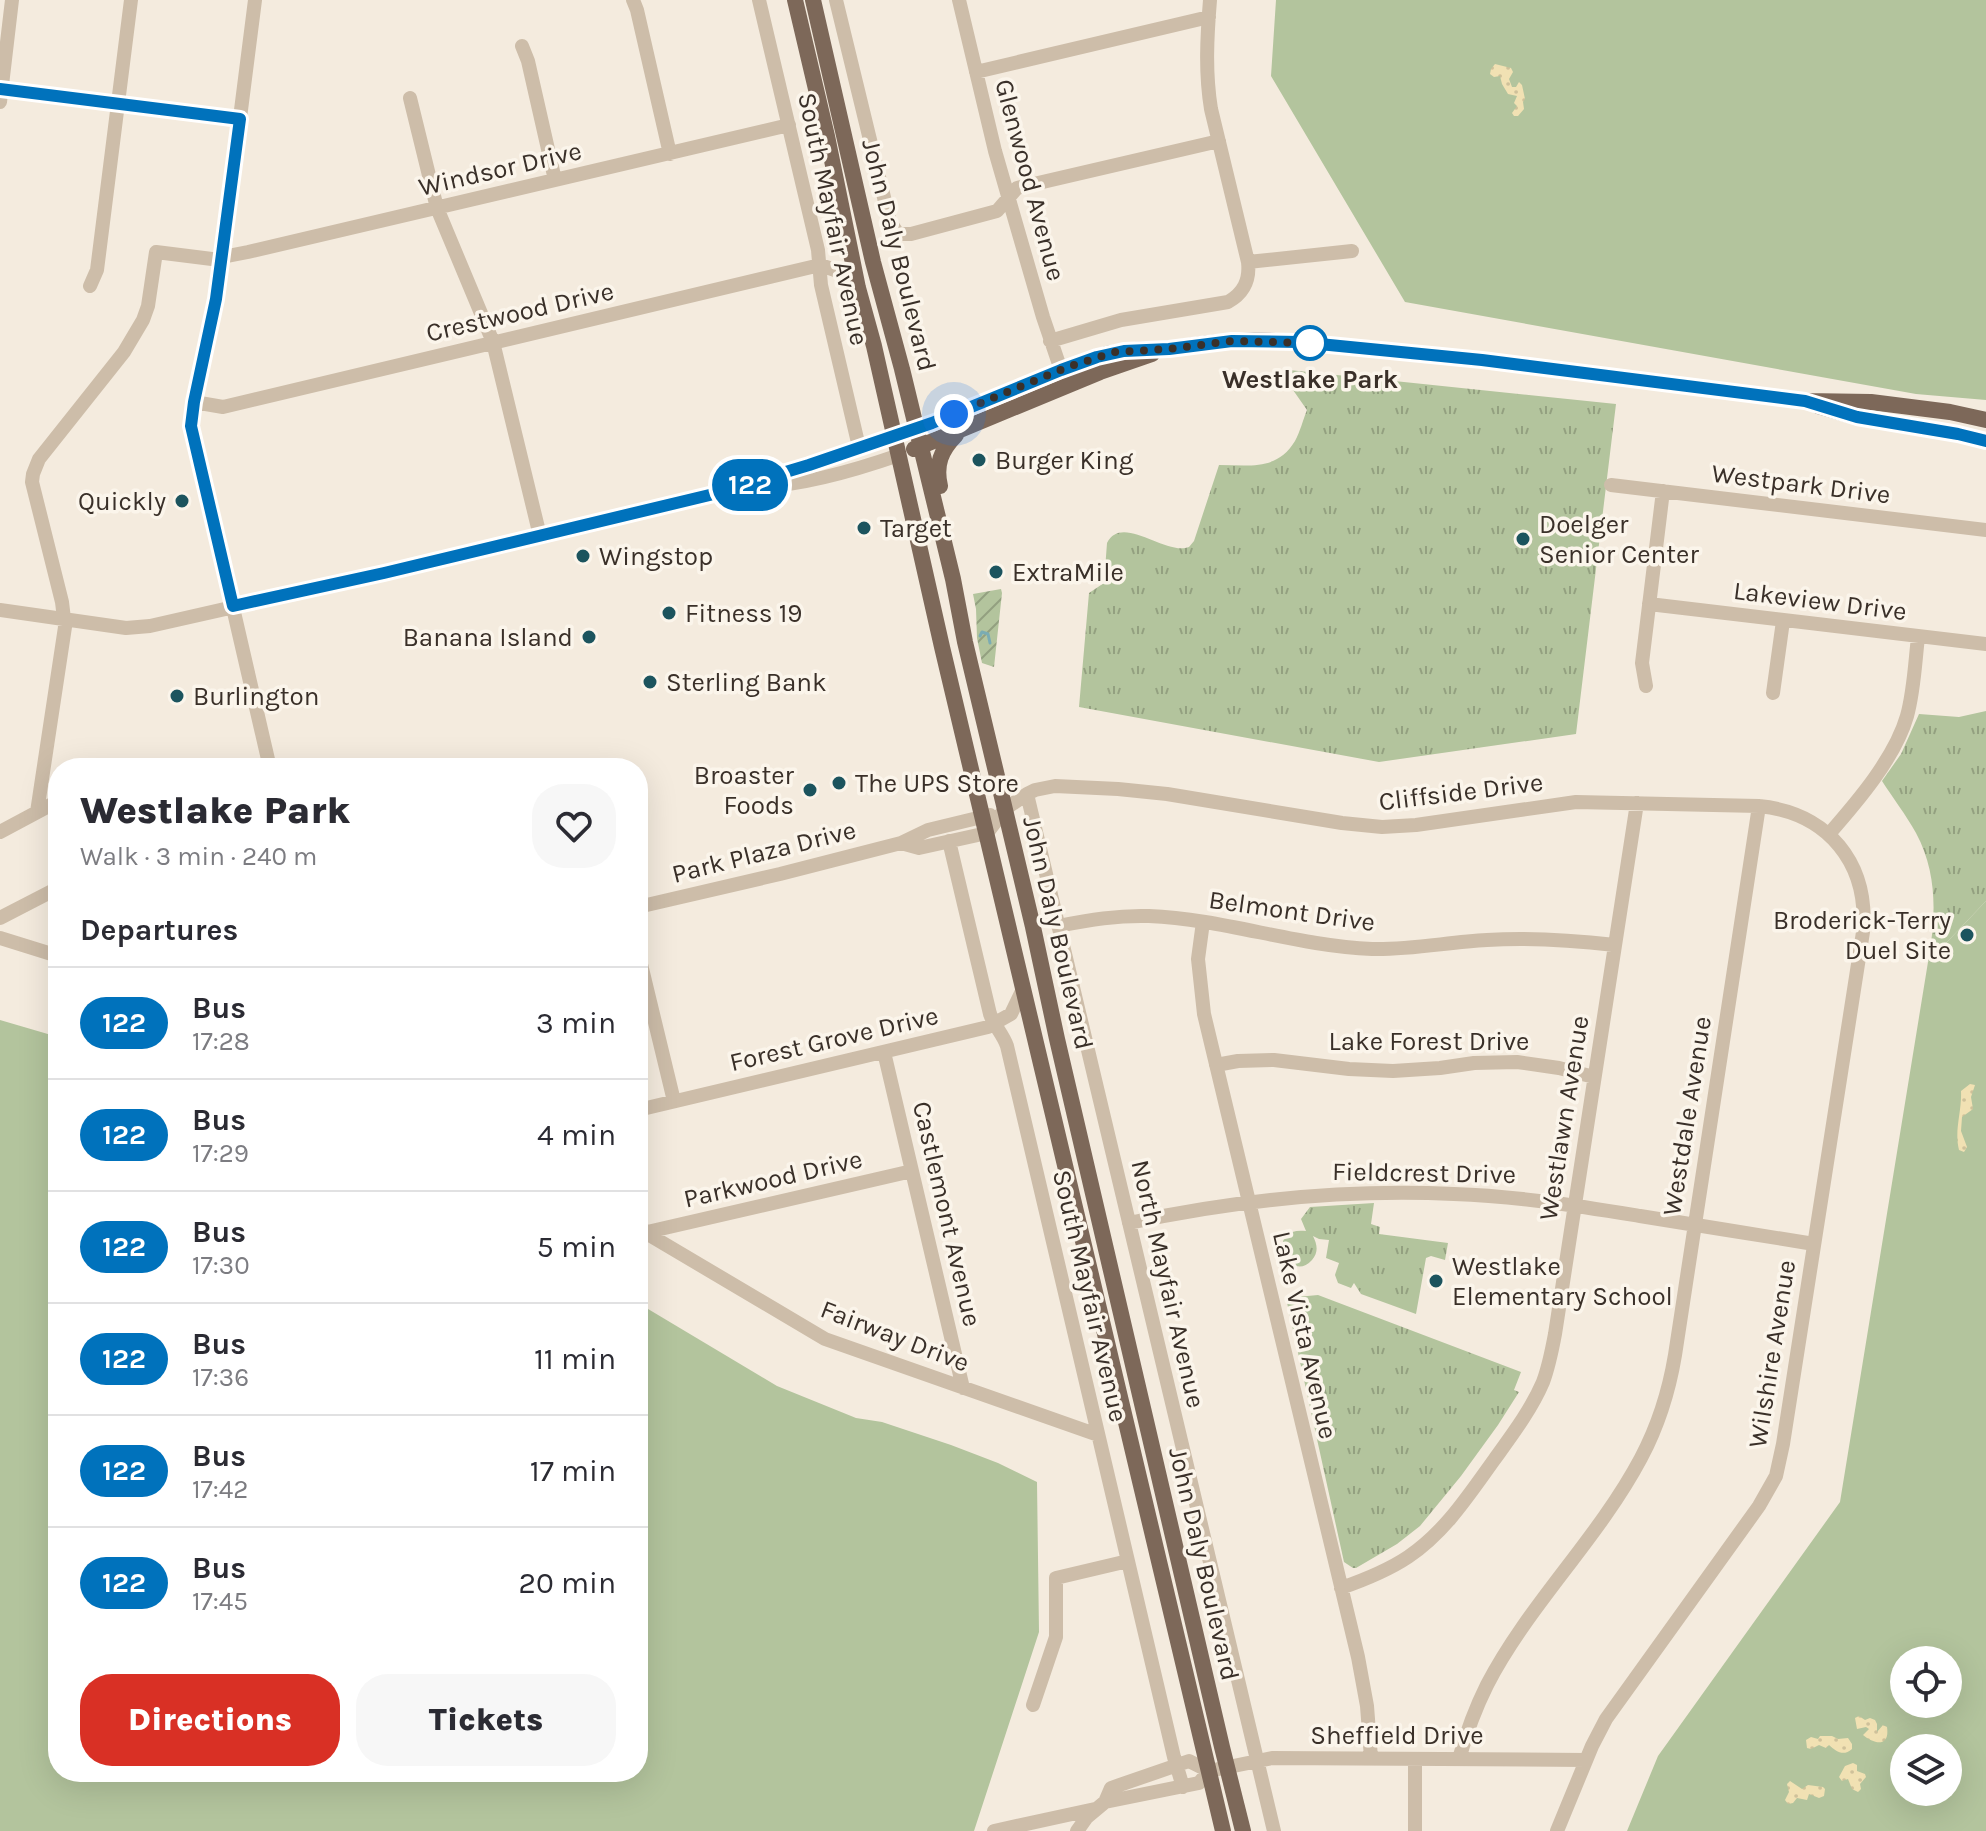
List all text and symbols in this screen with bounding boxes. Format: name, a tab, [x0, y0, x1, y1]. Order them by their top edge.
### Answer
street label: Glenwood Avenue	[988, 76, 1072, 284]
street label: South Mayfair Avenue	[791, 90, 875, 348]
street label: Windsor Drive	[416, 135, 584, 203]
street label: John Daly Boulevard	[855, 136, 943, 374]
street label: Crestwood Drive	[423, 275, 617, 349]
marker: Westlake Park	[1293, 326, 1327, 360]
place label: Westlake Park	[1222, 364, 1398, 395]
your location	[934, 394, 974, 434]
place label: Burger King	[995, 445, 1134, 476]
marker: Burger King	[970, 451, 988, 469]
street label: Westpark Drive	[1710, 458, 1892, 510]
line badge: 122	[704, 459, 796, 511]
text: 122	[728, 468, 772, 501]
place label: Quickly	[78, 486, 166, 517]
marker: Quickly	[173, 492, 191, 510]
place label: Doelger Senior Center	[1539, 509, 1699, 570]
place label: Target	[880, 513, 952, 544]
marker: Target	[855, 519, 873, 537]
marker: Doelger Senior Center	[1514, 530, 1532, 548]
place label: Wingstop	[599, 541, 713, 572]
marker: Wingstop	[574, 547, 592, 565]
place label: ExtraMile	[1012, 557, 1124, 588]
marker: ExtraMile	[987, 563, 1005, 581]
street label: Lakeview Drive	[1732, 575, 1908, 627]
place label: Fitness 19	[685, 598, 802, 629]
marker: Fitness 19	[660, 604, 678, 622]
place label: Banana Island	[403, 622, 573, 653]
marker: Banana Island	[580, 628, 598, 646]
place label: Sterling Bank	[666, 667, 827, 698]
marker: Sterling Bank	[641, 673, 659, 691]
place label: Burlington	[193, 681, 319, 712]
marker: Burlington	[168, 687, 186, 705]
place label: Broaster Foods	[694, 760, 795, 821]
street label: Cliffside Drive	[1377, 767, 1545, 817]
place label: The UPS Store	[855, 768, 1019, 799]
marker: The UPS Store	[830, 774, 848, 792]
marker: Broaster Foods	[801, 781, 819, 799]
button: heart	[532, 784, 616, 868]
text: Westlake Park	[80, 788, 350, 833]
street label: John Daly Boulevard	[1016, 813, 1100, 1053]
street label: Park Plaza Drive	[669, 814, 859, 890]
text: Walk · 3 min · 240 m	[80, 841, 317, 872]
street label: Belmont Drive	[1207, 884, 1377, 938]
place label: Broderick-Terry Duel Site	[1773, 905, 1951, 966]
text: Departures	[80, 912, 238, 948]
marker: Broderick-Terry Duel Site	[1958, 926, 1976, 944]
text: Bus	[192, 990, 246, 1026]
street label: Forest Grove Drive	[727, 1000, 941, 1078]
text: 3 min	[536, 1005, 616, 1041]
text: 122	[102, 1006, 146, 1039]
street label: Westlawn Avenue	[1532, 1013, 1596, 1223]
street label: Westdale Avenue	[1656, 1014, 1718, 1218]
text: 17:28	[192, 1026, 250, 1057]
street label: Lake Forest Drive	[1329, 1026, 1529, 1057]
street label: Castlemont Avenue	[906, 1098, 988, 1330]
text: Bus	[192, 1102, 246, 1138]
text: 4 min	[537, 1117, 616, 1153]
text: 122	[102, 1118, 146, 1151]
text: 17:29	[192, 1138, 249, 1169]
street label: Parkwood Drive	[681, 1143, 865, 1215]
street label: Fieldcrest Drive	[1332, 1156, 1516, 1190]
street label: North Mayfair Avenue	[1124, 1157, 1212, 1411]
street label: South Mayfair Avenue	[1046, 1167, 1134, 1425]
text: Bus	[192, 1214, 246, 1250]
street label: Lake Vista Avenue	[1266, 1228, 1344, 1442]
text: 5 min	[537, 1229, 616, 1265]
text: 122	[102, 1230, 146, 1263]
text: 17:30	[192, 1250, 250, 1281]
place label: Westlake Elementary School	[1452, 1251, 1673, 1312]
street label: Wilshire Avenue	[1742, 1258, 1802, 1450]
marker: Westlake Elementary School	[1427, 1272, 1445, 1290]
street label: Fairway Drive	[816, 1293, 974, 1379]
text: Bus	[192, 1326, 246, 1362]
text: 11 min	[534, 1341, 616, 1377]
text: 122	[102, 1342, 146, 1375]
text: 17:36	[192, 1362, 249, 1393]
text: Bus	[192, 1438, 246, 1474]
street label: John Daly Boulevard	[1162, 1444, 1246, 1684]
text: 17 min	[530, 1453, 616, 1489]
text: 122	[102, 1454, 146, 1487]
text: 17:42	[192, 1474, 248, 1505]
text: Bus	[192, 1550, 246, 1586]
text: 20 min	[519, 1565, 616, 1601]
text: 122	[102, 1566, 146, 1599]
text: 17:45	[192, 1586, 248, 1617]
map controls	[1890, 1646, 1962, 1806]
button: locate	[1890, 1646, 1962, 1718]
button: Directions	[80, 1674, 340, 1766]
button: Tickets	[356, 1674, 616, 1766]
street label: Sheffield Drive	[1310, 1720, 1484, 1751]
button: layers	[1890, 1734, 1962, 1806]

